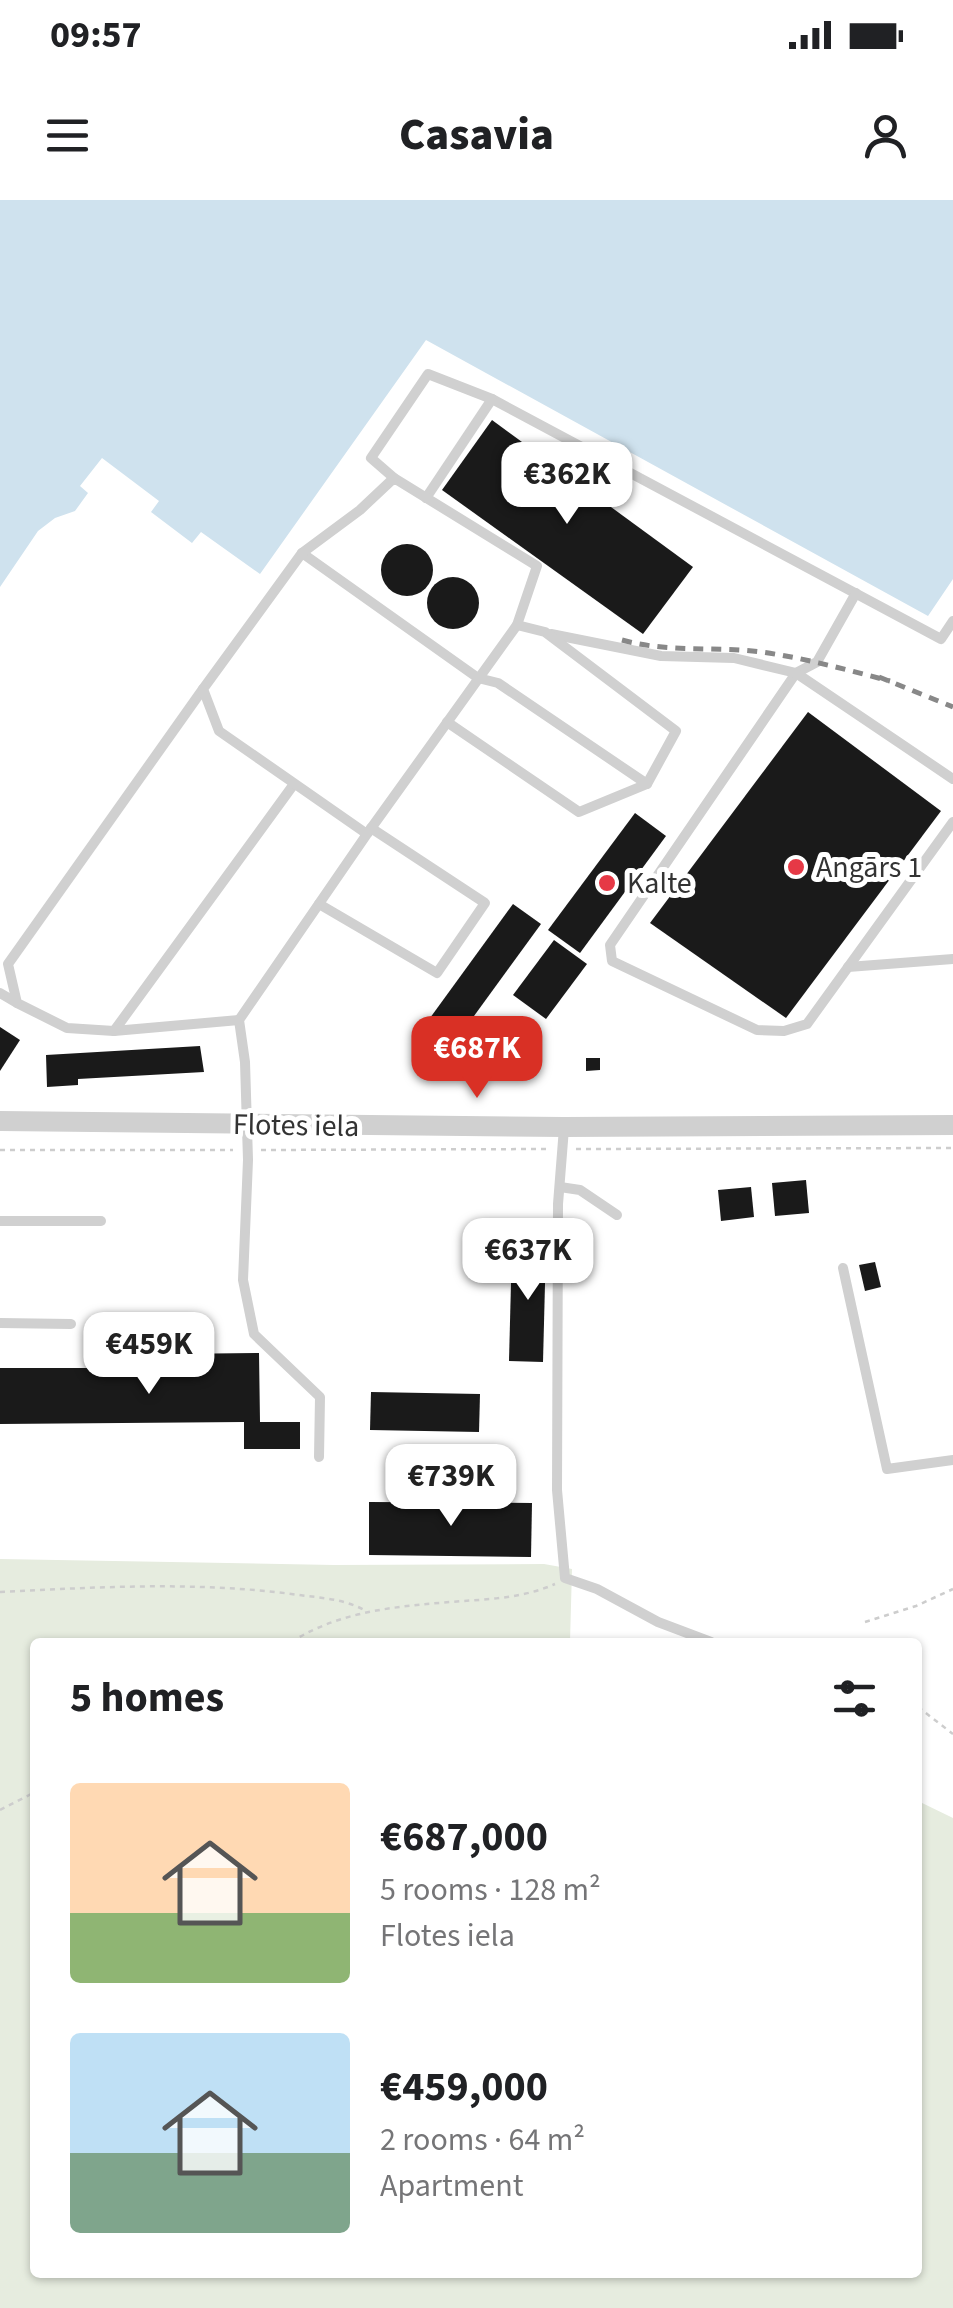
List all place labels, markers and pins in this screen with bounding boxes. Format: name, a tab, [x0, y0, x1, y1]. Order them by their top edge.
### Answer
pin: €362K	[497, 442, 637, 527]
place label: Angārs 1	[816, 846, 922, 889]
marker: Angārs 1	[785, 856, 807, 878]
place label: Kalte	[627, 862, 692, 905]
marker: Kalte	[596, 872, 618, 894]
pin: €687K	[407, 1016, 547, 1101]
pin: €637K	[458, 1218, 598, 1303]
pin: €459K	[79, 1312, 219, 1397]
pin: €739K	[381, 1444, 521, 1529]

